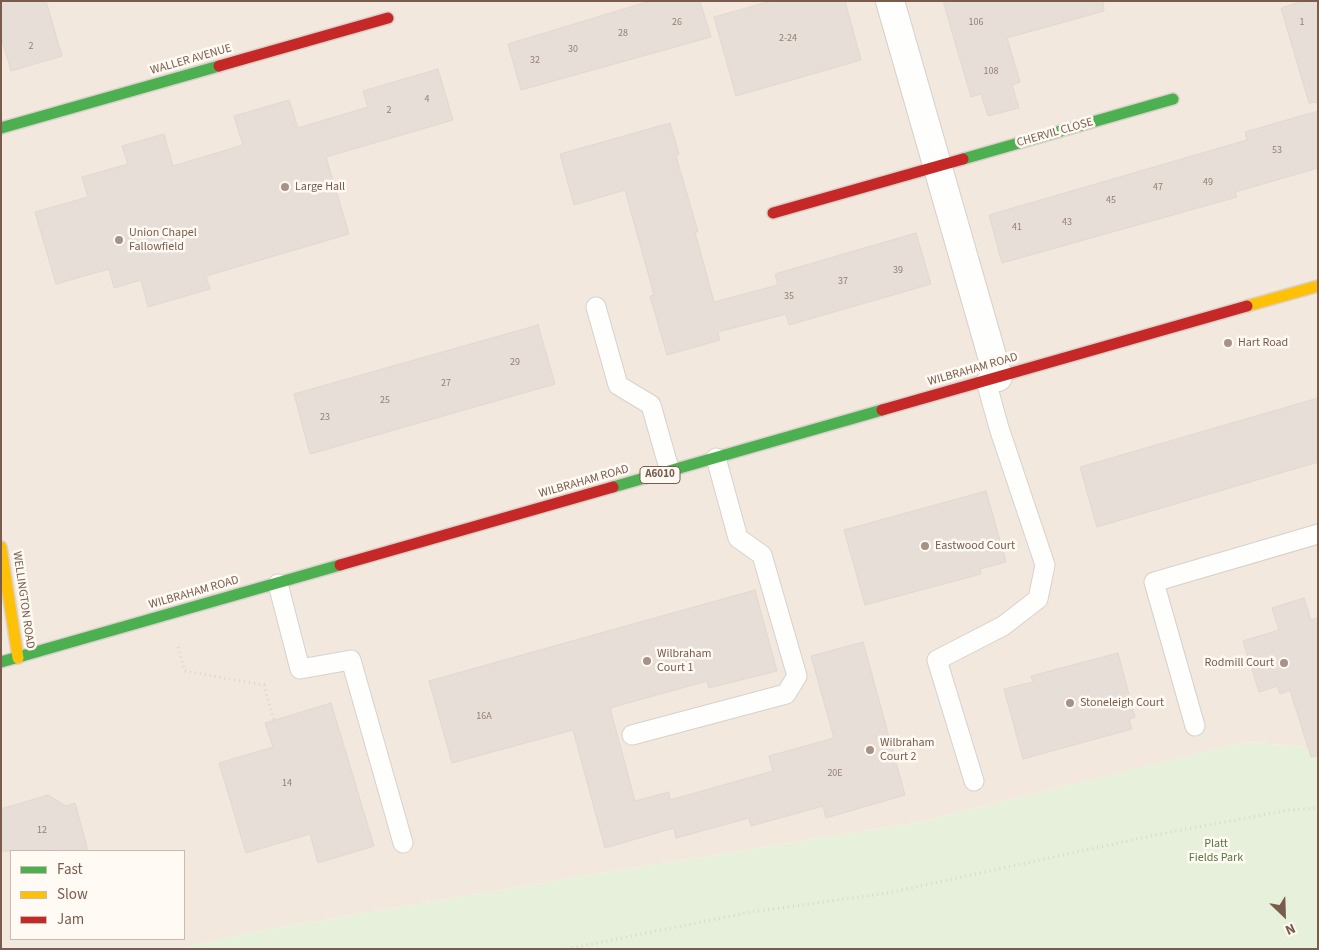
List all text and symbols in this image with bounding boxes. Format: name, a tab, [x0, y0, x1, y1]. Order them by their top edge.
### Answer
house number: 26	[672, 17, 682, 29]
house number: 106	[969, 17, 983, 29]
house number: 1	[1300, 17, 1304, 29]
house number: 28	[618, 28, 628, 40]
house number: 2-24	[779, 33, 797, 45]
house number: 2	[29, 41, 33, 53]
street label: WALLER AVENUE	[149, 42, 233, 78]
house number: 30	[568, 44, 578, 56]
house number: 32	[530, 55, 540, 67]
house number: 108	[984, 66, 998, 78]
house number: 4	[425, 94, 429, 106]
house number: 2	[387, 105, 391, 117]
street label: CHERVIL CLOSE	[1015, 115, 1095, 151]
house number: 53	[1272, 145, 1282, 157]
house number: 49	[1203, 177, 1213, 189]
place label: Large Hall	[295, 180, 345, 194]
marker: Large Hall	[279, 181, 291, 193]
house number: 47	[1153, 182, 1163, 194]
house number: 45	[1106, 195, 1116, 207]
house number: 43	[1062, 217, 1072, 229]
house number: 41	[1012, 222, 1022, 234]
place label: Union Chapel Fallowfield	[129, 226, 197, 254]
marker: Union Chapel Fallowfield	[113, 234, 125, 246]
house number: 39	[893, 265, 903, 277]
house number: 37	[838, 276, 848, 288]
house number: 35	[784, 291, 794, 303]
place label: Hart Road	[1238, 336, 1288, 350]
marker: Hart Road	[1222, 337, 1234, 349]
street label: WILBRAHAM ROAD	[926, 350, 1020, 390]
house number: 29	[510, 357, 520, 369]
house number: 27	[441, 378, 451, 390]
house number: 25	[380, 395, 390, 407]
house number: 23	[320, 412, 330, 424]
street label: WILBRAHAM ROAD	[537, 462, 631, 502]
road number: A6010	[640, 466, 680, 484]
place label: Eastwood Court	[935, 539, 1015, 553]
marker: Eastwood Court	[919, 540, 931, 552]
street label: WELLINGTON ROAD	[9, 550, 37, 650]
street label: WILBRAHAM ROAD	[147, 573, 241, 613]
place label: Wilbraham Court 1	[657, 647, 712, 675]
marker: Wilbraham Court 1	[641, 655, 653, 667]
place label: Rodmill Court	[1205, 656, 1274, 670]
marker: Rodmill Court	[1278, 657, 1290, 669]
place label: Stoneleigh Court	[1080, 696, 1164, 710]
marker: Stoneleigh Court	[1064, 697, 1076, 709]
house number: 16A	[476, 711, 492, 723]
place label: Wilbraham Court 2	[880, 736, 935, 764]
marker: Wilbraham Court 2	[864, 744, 876, 756]
house number: 20E	[827, 768, 843, 780]
house number: 14	[282, 778, 292, 790]
house number: 12	[37, 825, 47, 837]
park label: Platt Fields Park	[1189, 837, 1243, 865]
legend	[10, 850, 185, 940]
text: Fast	[57, 859, 83, 880]
text: Slow	[57, 884, 88, 905]
north arrow	[1259, 890, 1309, 940]
text: Jam	[57, 909, 84, 930]
text: N	[1282, 918, 1298, 940]

